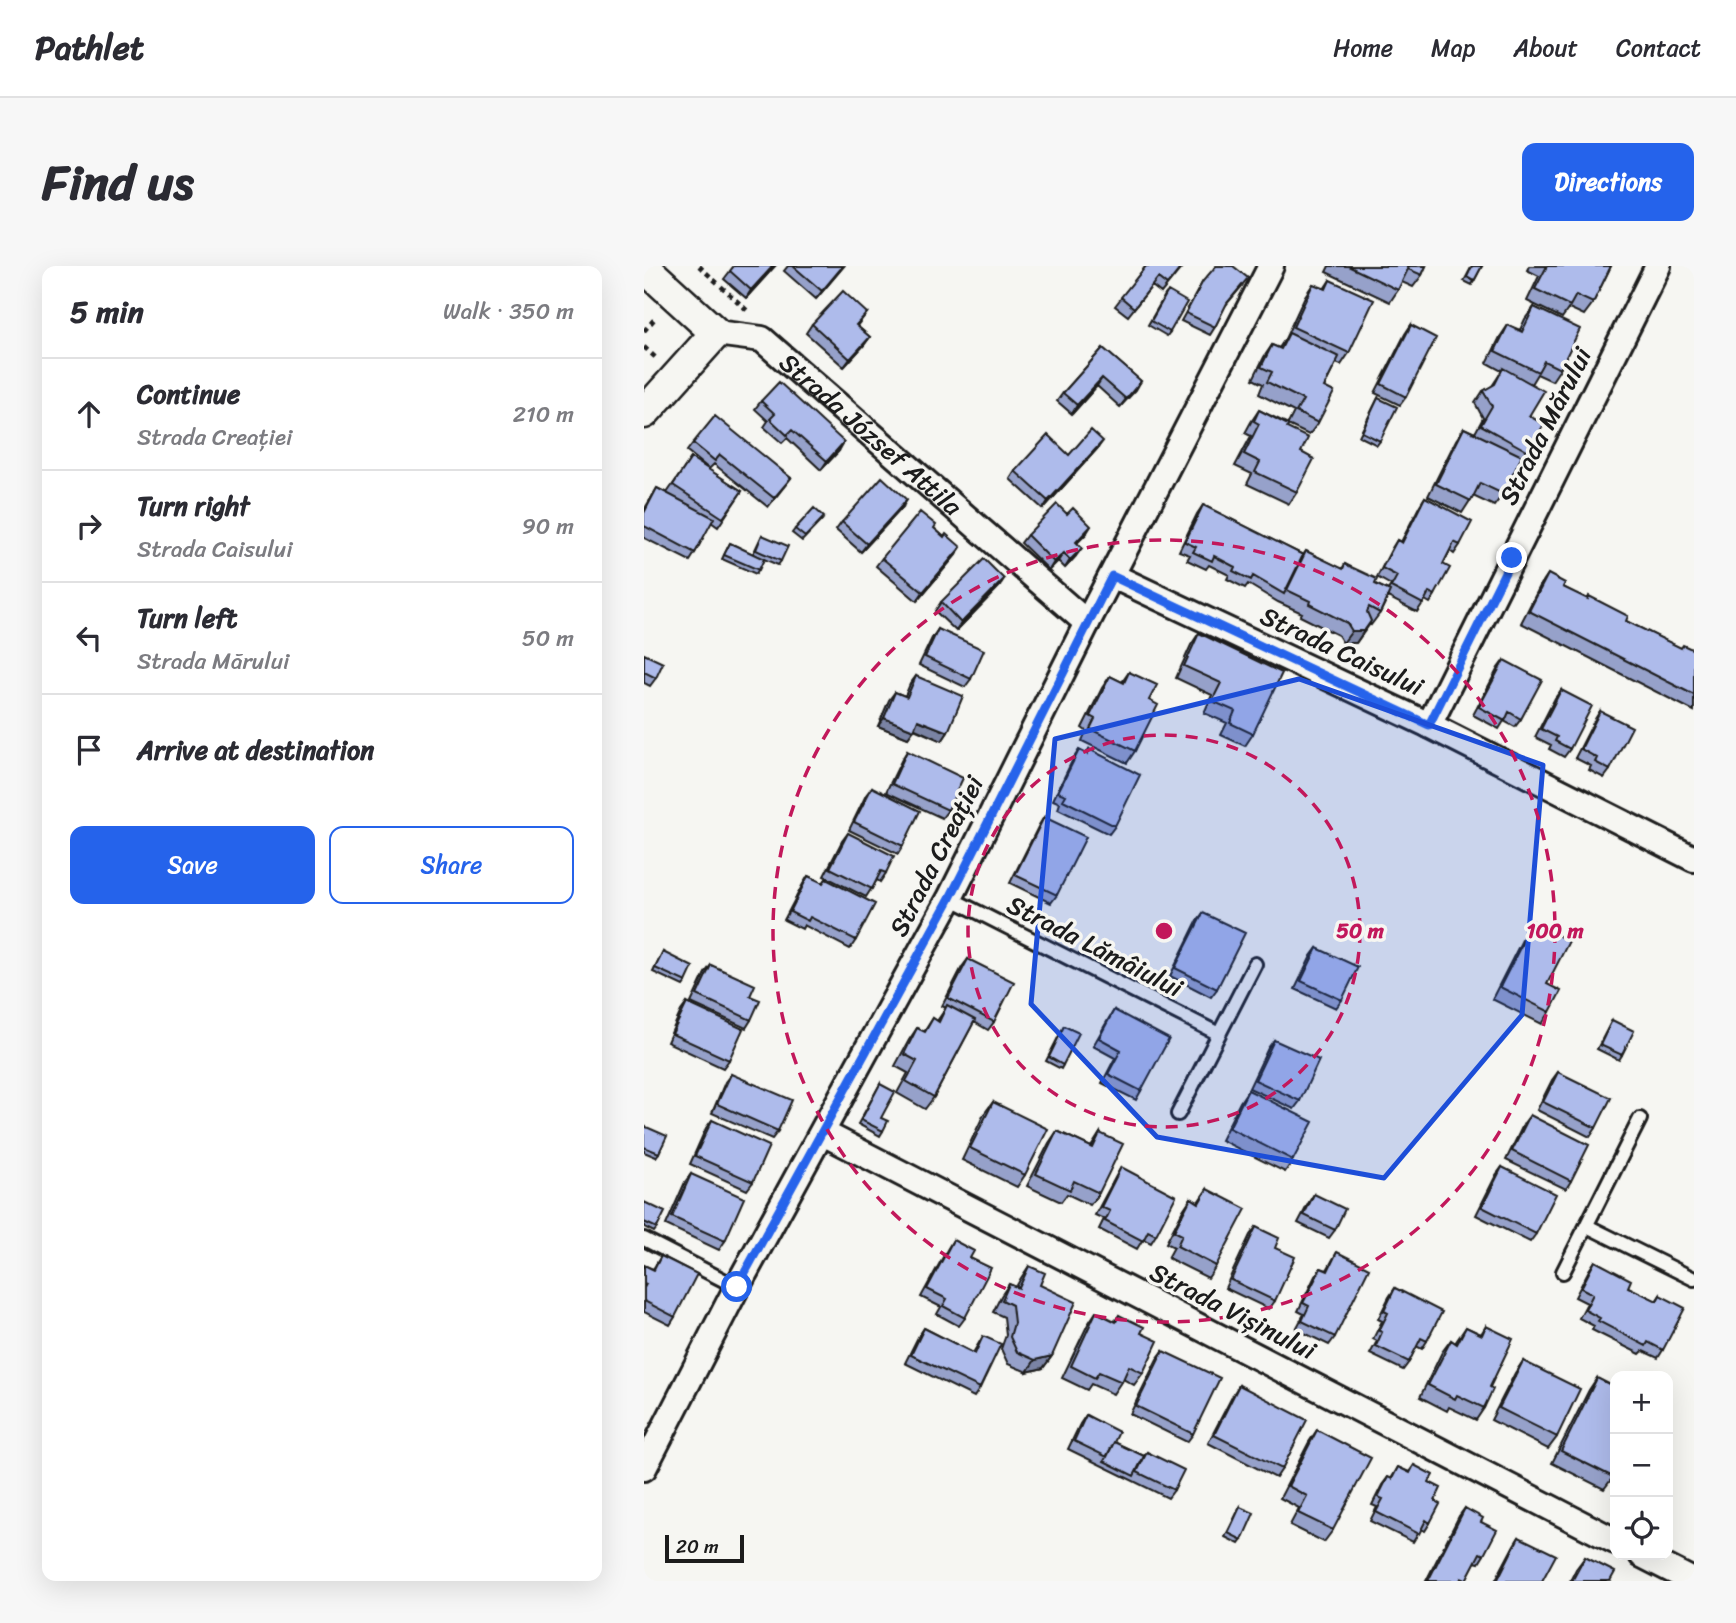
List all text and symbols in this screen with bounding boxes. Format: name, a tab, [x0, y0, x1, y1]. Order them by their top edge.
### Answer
text: Pathlet	[35, 19, 144, 77]
text: Home	[1333, 27, 1393, 69]
text: Map	[1431, 27, 1475, 69]
text: About	[1513, 27, 1578, 69]
text: Contact	[1616, 27, 1701, 69]
text: Find us	[42, 139, 194, 226]
button: Directions	[1522, 143, 1694, 221]
text: 5 min	[70, 285, 144, 339]
text: Walk · 350 m	[443, 291, 574, 332]
street label: Strada Mărului	[1485, 338, 1605, 513]
street label: Strada József Attila	[769, 341, 974, 528]
text: Continue	[137, 371, 240, 417]
text: 210 m	[513, 394, 574, 435]
icon: ahead	[70, 395, 108, 433]
text: Strada Creației	[137, 417, 292, 458]
text: Turn right	[137, 483, 250, 529]
text: 90 m	[522, 506, 574, 547]
icon: right	[70, 507, 108, 545]
text: Strada Caisului	[137, 529, 293, 570]
route end	[1496, 542, 1527, 573]
street label: Strada Caisului	[1253, 593, 1432, 709]
text: Turn left	[137, 595, 237, 641]
text: 50 m	[522, 618, 574, 659]
icon: left	[70, 619, 108, 657]
text: Strada Mărului	[137, 641, 289, 682]
text: Arrive at destination	[137, 727, 374, 773]
icon: arrive	[70, 731, 108, 769]
street label: Strada Creației	[876, 767, 997, 945]
button: Save	[70, 826, 315, 904]
button: Share	[329, 826, 574, 904]
street label: Strada Lămâiului	[999, 882, 1192, 1011]
text: 50 m	[1336, 912, 1385, 950]
text: 100 m	[1526, 912, 1584, 950]
centre of rings	[1152, 919, 1176, 943]
street label: Strada Vișinului	[1142, 1249, 1325, 1373]
route start	[721, 1271, 752, 1302]
map controls	[1610, 1371, 1673, 1560]
button: +	[1610, 1371, 1673, 1434]
button: −	[1610, 1434, 1673, 1497]
button: locate	[1610, 1497, 1673, 1560]
text: 20 m	[676, 1530, 719, 1563]
scale bar	[665, 1532, 744, 1564]

